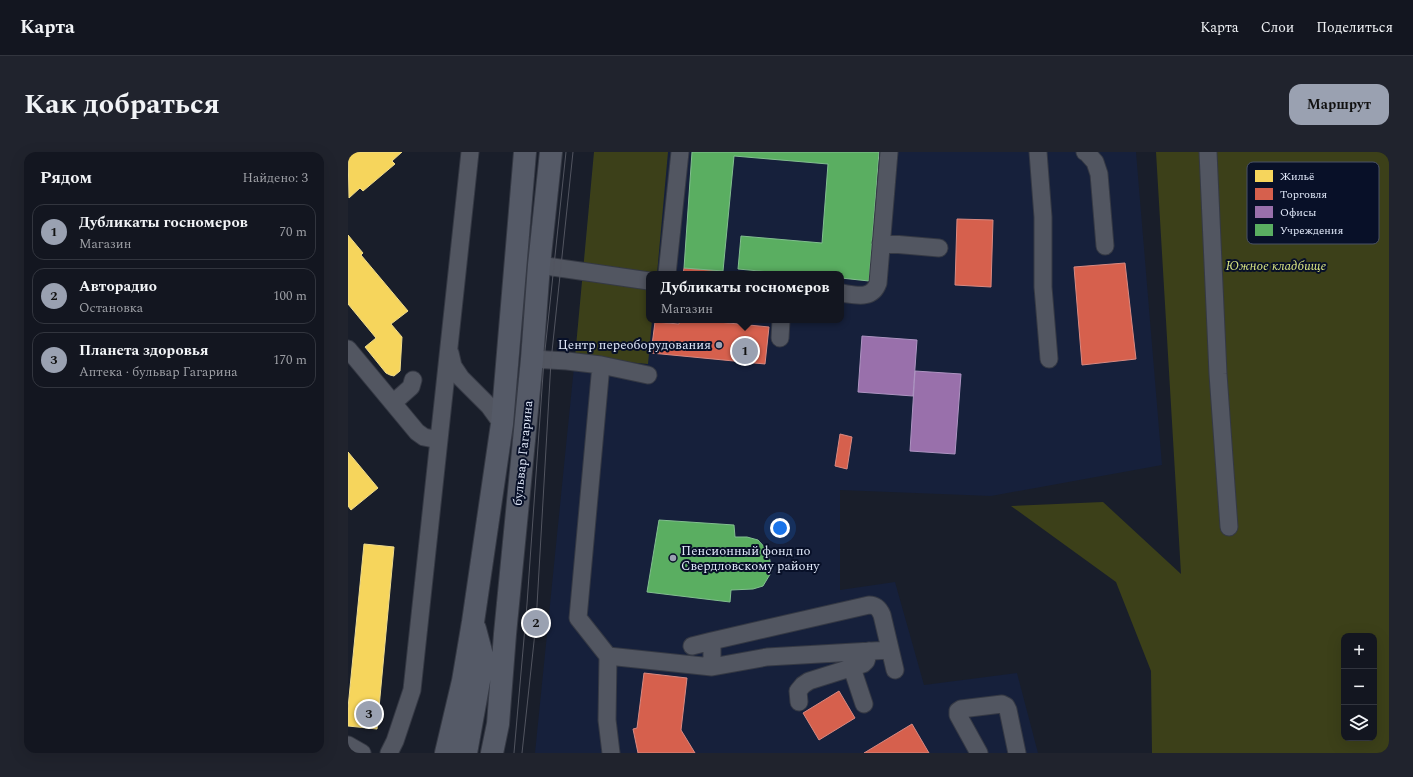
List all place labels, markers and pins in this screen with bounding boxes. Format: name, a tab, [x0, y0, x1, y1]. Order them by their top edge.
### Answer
place label: Центр переоборудования	[558, 335, 711, 355]
pin: 1	[732, 336, 758, 366]
marker: Центр переоборудования	[714, 340, 724, 350]
place label: Пенсионный фонд по Свердловскому району	[681, 541, 820, 576]
marker: Пенсионный фонд по Свердловскому району	[668, 553, 678, 563]
pin: 2	[523, 608, 549, 638]
pin: 3	[356, 699, 382, 729]

